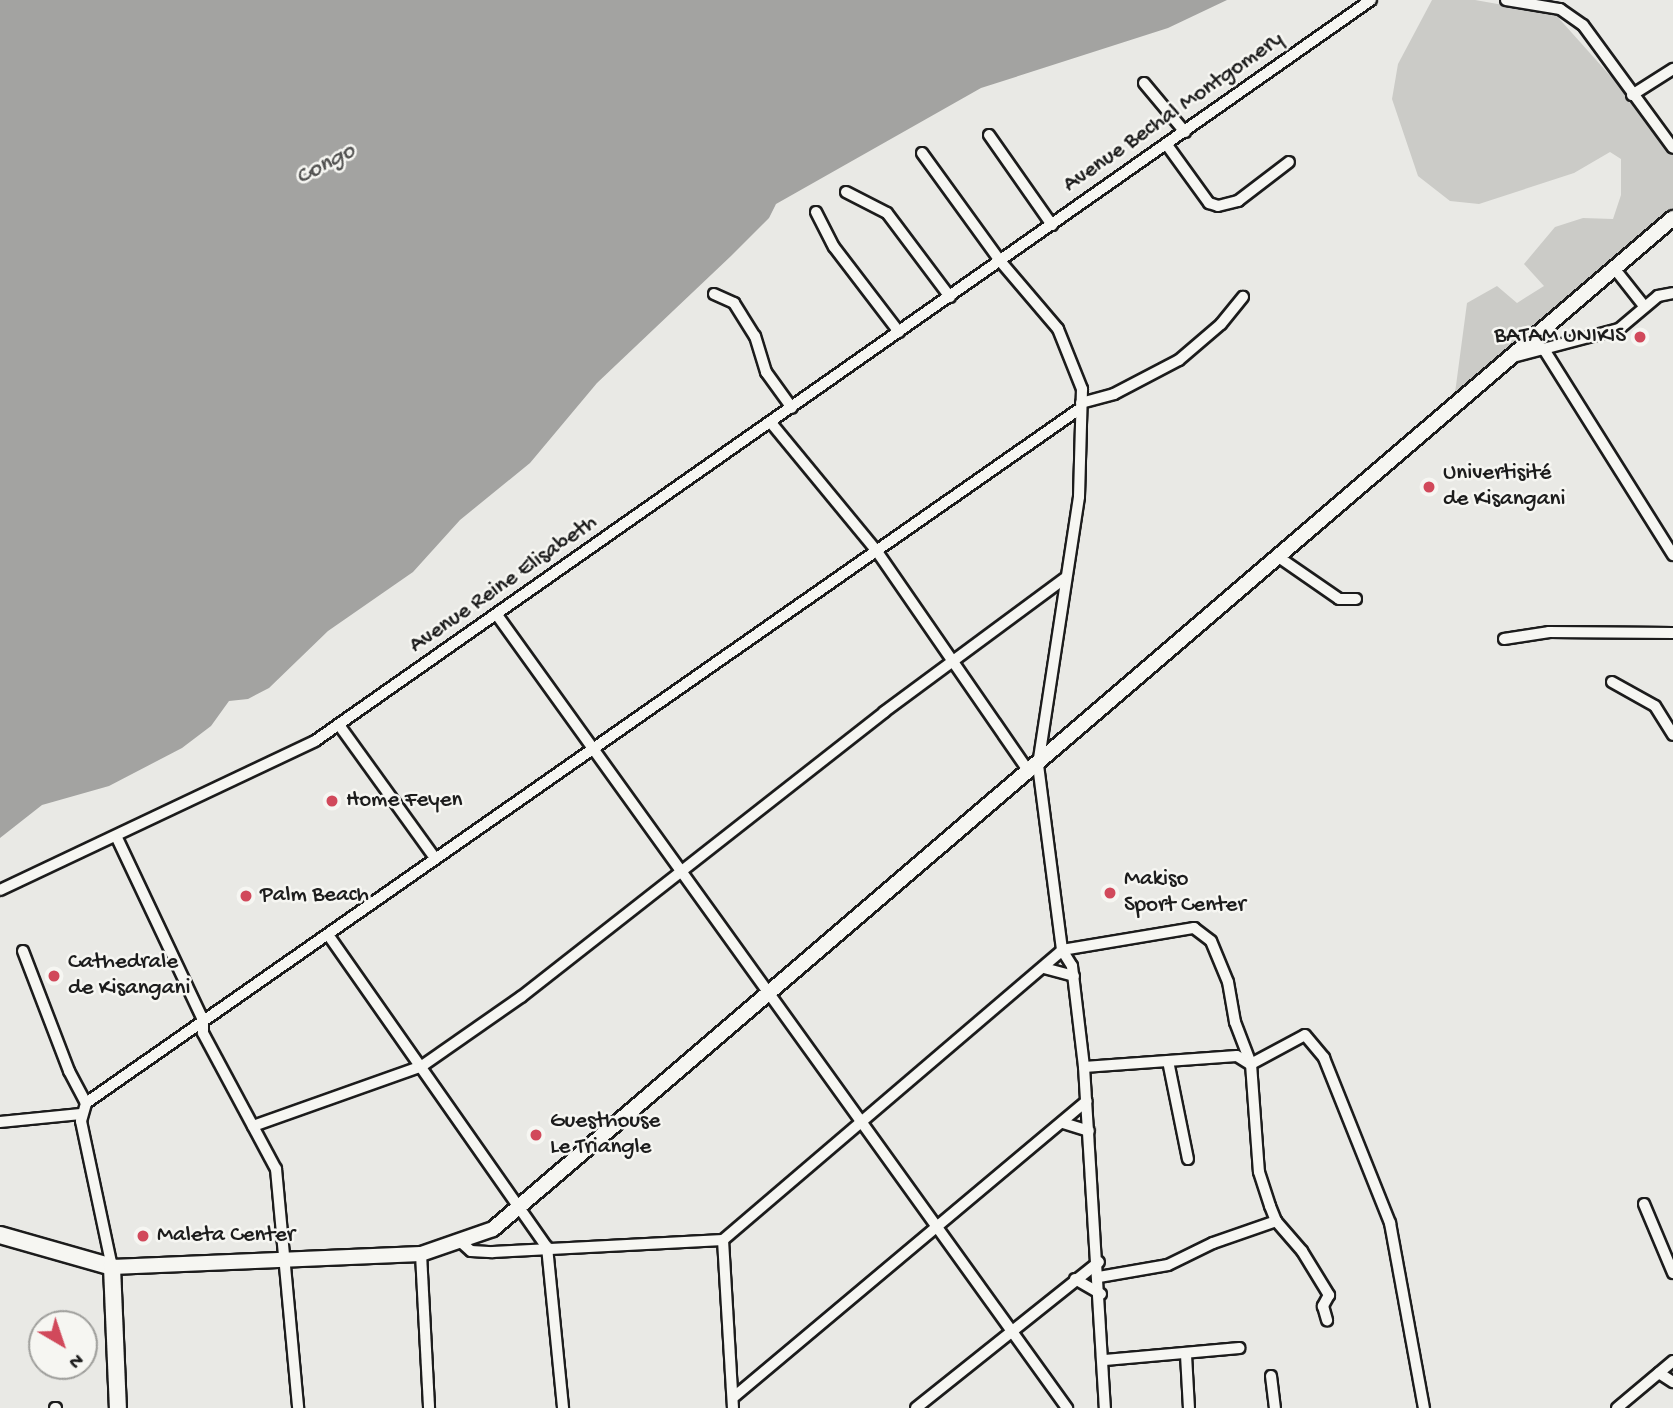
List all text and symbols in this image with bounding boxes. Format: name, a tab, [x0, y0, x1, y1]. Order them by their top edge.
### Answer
street label: Avenue Bechal Montgomery	[1059, 26, 1289, 200]
water label: Congo	[291, 138, 361, 192]
place label: BATAM UNIKIS	[1494, 323, 1626, 351]
marker: BATAM UNIKIS	[1632, 329, 1648, 345]
place label: Univertisité de Kisangani	[1443, 460, 1565, 514]
marker: Univertisité de Kisangani	[1421, 479, 1437, 495]
street label: Avenue Reine Elisabeth	[405, 510, 603, 660]
place label: Home Feyen	[346, 787, 462, 815]
marker: Home Feyen	[324, 793, 340, 809]
place label: Makiso Sport Center	[1124, 866, 1246, 920]
place label: Palm Beach	[260, 882, 369, 910]
marker: Makiso Sport Center	[1102, 885, 1118, 901]
marker: Palm Beach	[238, 888, 254, 904]
place label: Cathedrale de Kisangani	[68, 949, 190, 1003]
marker: Cathedrale de Kisangani	[46, 968, 62, 984]
place label: Guesthouse Le Triangle	[550, 1108, 660, 1162]
marker: Guesthouse Le Triangle	[528, 1127, 544, 1143]
place label: Maleta Center	[157, 1222, 295, 1250]
marker: Maleta Center	[135, 1228, 151, 1244]
north arrow	[28, 1310, 98, 1380]
text: N	[63, 1347, 87, 1373]

